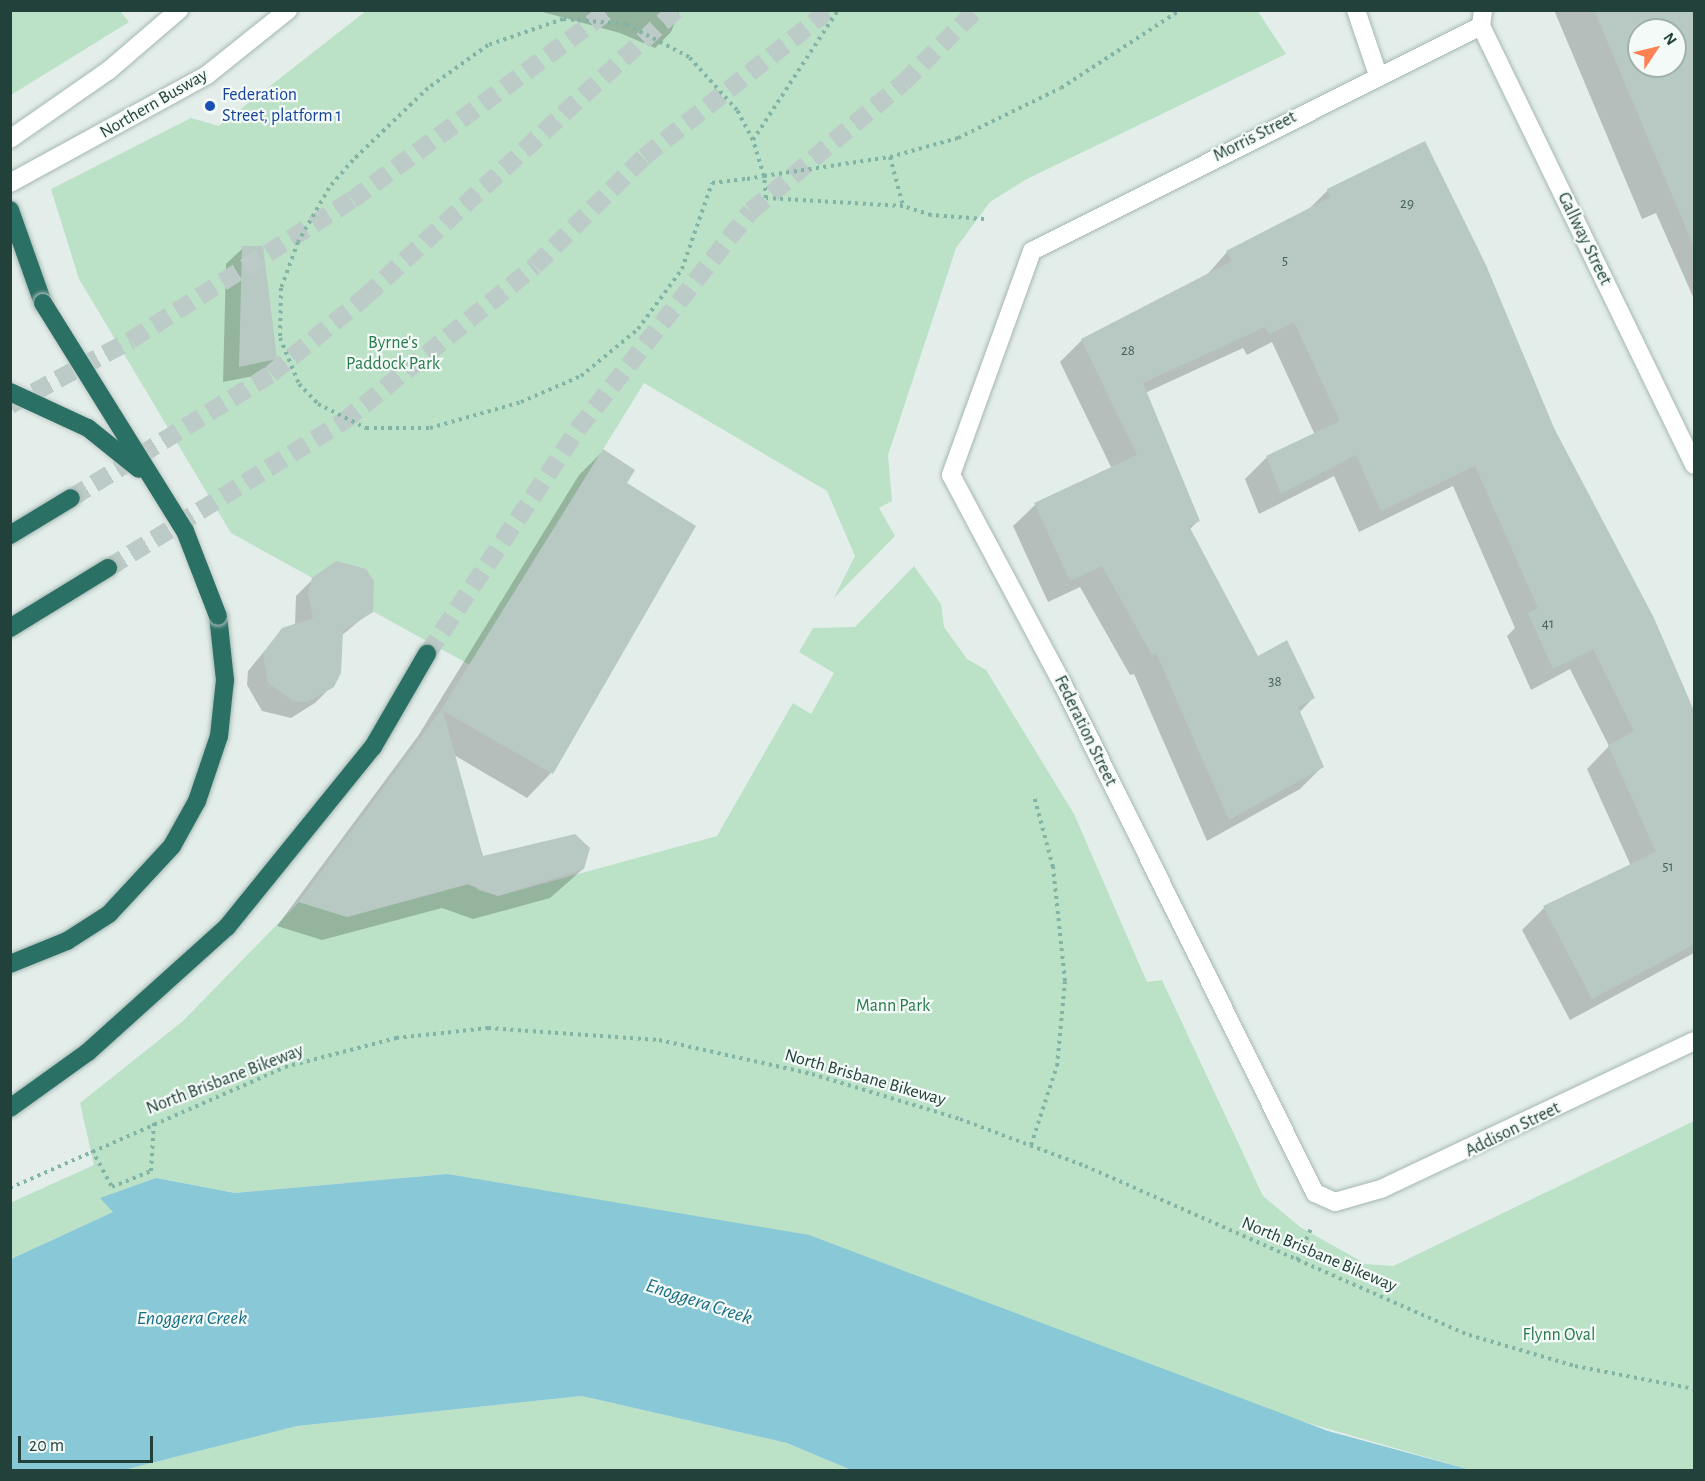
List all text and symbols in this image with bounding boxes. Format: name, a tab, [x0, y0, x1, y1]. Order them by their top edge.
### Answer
north arrow	[1627, 18, 1687, 78]
text: N	[1660, 30, 1680, 48]
street label: Northern Busway	[96, 64, 212, 144]
place label: Federation Street, platform 1	[222, 85, 342, 128]
marker: Federation Street, platform 1	[203, 99, 217, 113]
street label: Morris Street	[1210, 107, 1300, 167]
street label: Gallway Street	[1552, 189, 1616, 289]
house number: 29	[1400, 195, 1414, 213]
house number: 5	[1282, 252, 1288, 270]
park label: Byrne's Paddock Park	[346, 333, 440, 376]
house number: 28	[1121, 342, 1135, 360]
house number: 41	[1542, 615, 1554, 633]
street label: Federation Street	[1049, 672, 1121, 790]
house number: 38	[1268, 673, 1282, 691]
house number: 51	[1662, 858, 1674, 876]
park label: Mann Park	[856, 995, 930, 1017]
street label: North Brisbane Bikeway	[143, 1040, 307, 1120]
street label: North Brisbane Bikeway	[782, 1045, 948, 1111]
street label: Addison Street	[1462, 1098, 1564, 1162]
street label: North Brisbane Bikeway	[1238, 1213, 1400, 1297]
water label: Enoggera Creek	[643, 1274, 755, 1330]
water label: Enoggera Creek	[137, 1306, 247, 1330]
park label: Flynn Oval	[1523, 1324, 1595, 1346]
scale bar	[21, 1424, 156, 1462]
text: 20 m	[29, 1437, 64, 1455]

